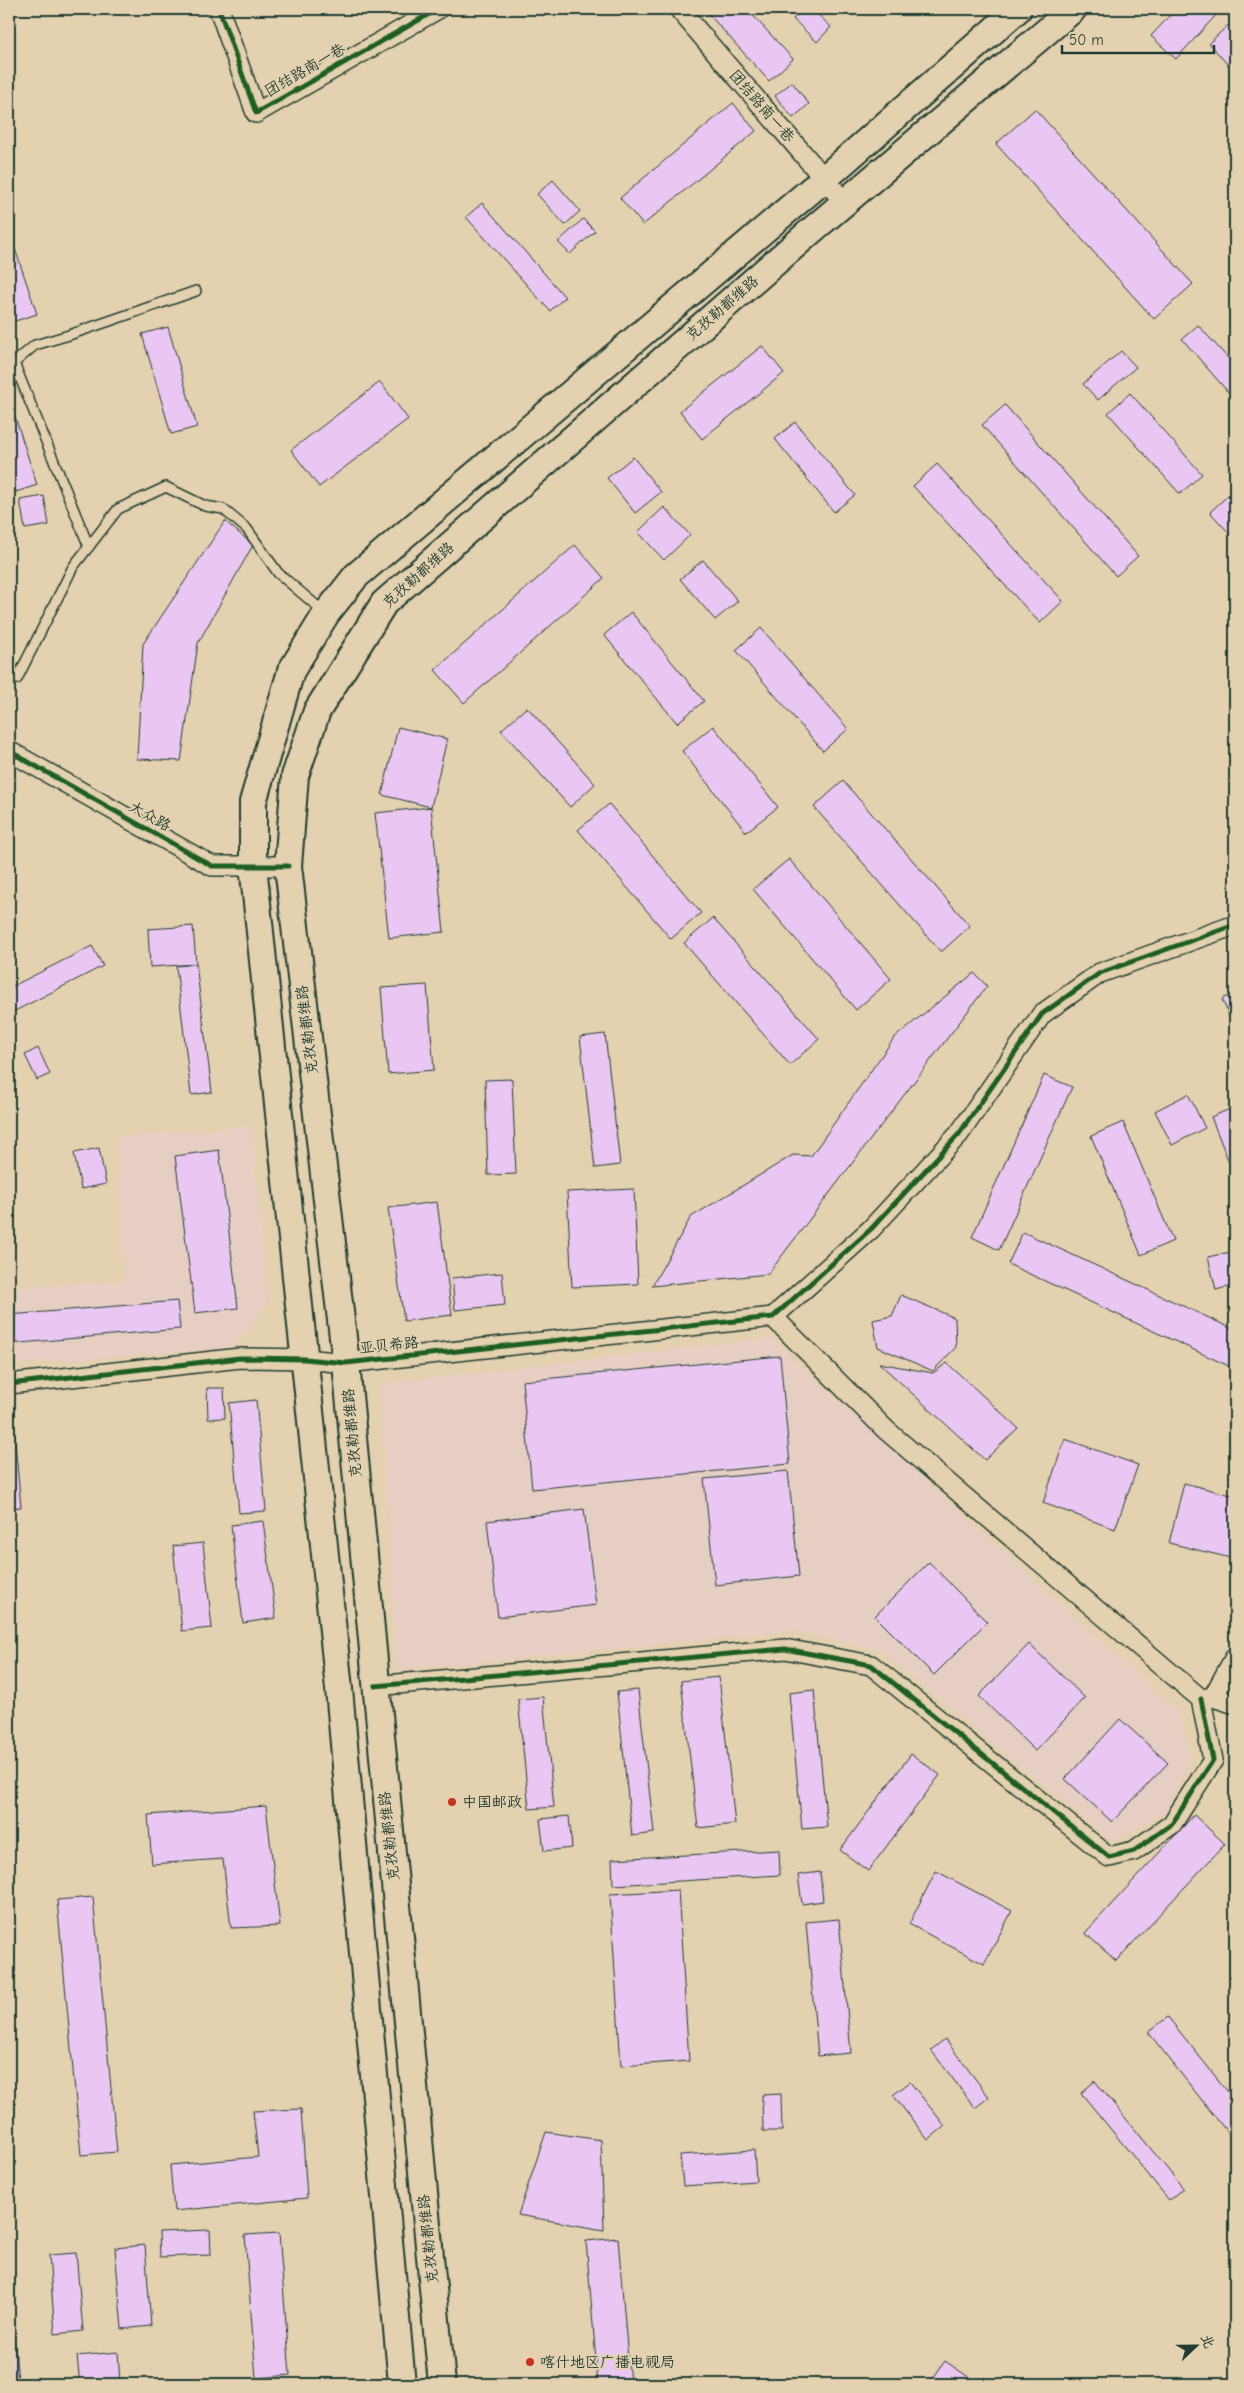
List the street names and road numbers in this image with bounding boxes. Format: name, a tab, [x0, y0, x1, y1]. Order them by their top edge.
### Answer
street label: 团结路南一巷	[262, 40, 348, 100]
street label: 团结路南一巷	[726, 66, 798, 146]
street label: 克孜勒都维路	[682, 272, 762, 344]
street label: 克孜勒都维路	[379, 538, 457, 612]
street label: 大众路	[126, 797, 174, 835]
street label: 克孜勒都维路	[293, 984, 321, 1076]
street label: 亚贝希路	[358, 1333, 420, 1357]
street label: 克孜勒都维路	[339, 1387, 365, 1479]
street label: 克孜勒都维路	[375, 1790, 403, 1882]
street label: 克孜勒都维路	[414, 2193, 442, 2285]

